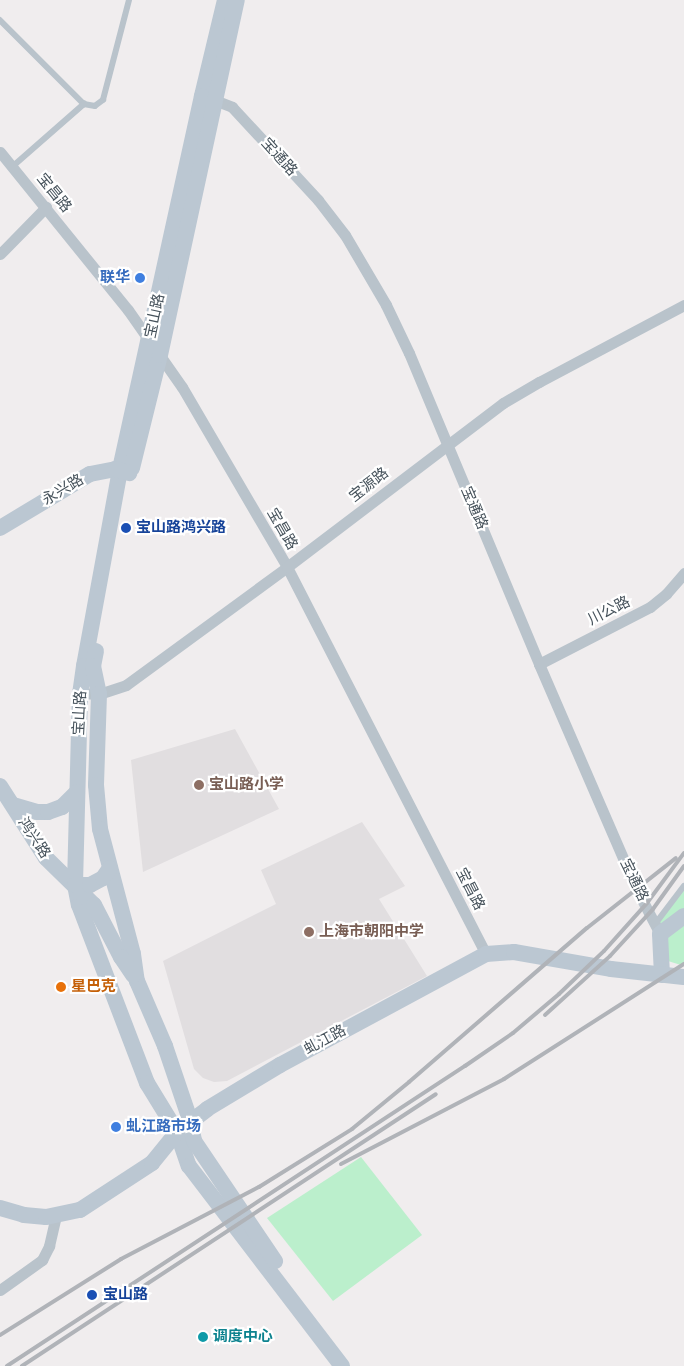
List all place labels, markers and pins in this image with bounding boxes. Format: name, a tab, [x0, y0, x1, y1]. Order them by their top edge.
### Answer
place label: 联华	[100, 269, 130, 287]
marker: 联华	[134, 272, 146, 284]
place label: 宝山路鸿兴路	[136, 519, 226, 537]
marker: 宝山路鸿兴路	[120, 522, 132, 534]
place label: 宝山路小学	[209, 776, 284, 794]
marker: 宝山路小学	[193, 779, 205, 791]
place label: 上海市朝阳中学	[319, 923, 424, 941]
marker: 上海市朝阳中学	[303, 926, 315, 938]
place label: 星巴克	[71, 978, 116, 996]
marker: 星巴克	[55, 981, 67, 993]
place label: 虬江路市场	[126, 1118, 201, 1136]
marker: 虬江路市场	[110, 1121, 122, 1133]
place label: 宝山路	[103, 1286, 148, 1304]
marker: 宝山路	[85, 1288, 99, 1302]
place label: 调度中心	[213, 1328, 273, 1346]
marker: 调度中心	[197, 1331, 209, 1343]

